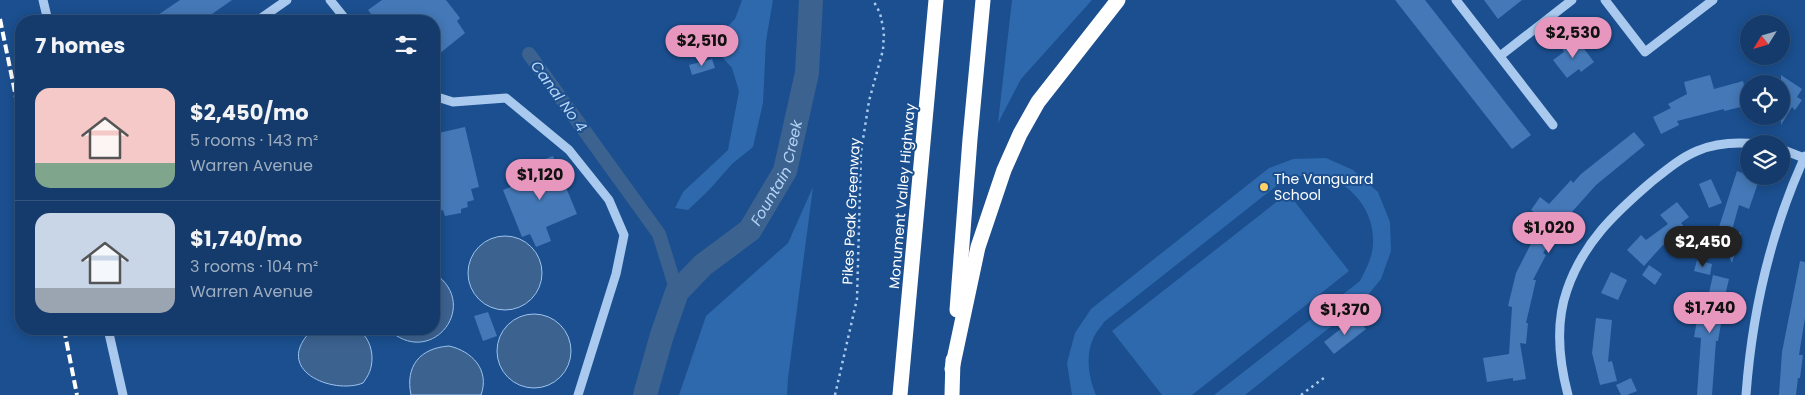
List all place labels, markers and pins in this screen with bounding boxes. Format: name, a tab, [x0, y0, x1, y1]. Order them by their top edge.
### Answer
pin: $2,530	[1532, 17, 1614, 59]
pin: $2,510	[661, 24, 743, 67]
pin: $1,120	[499, 158, 581, 201]
place label: The Vanguard School	[1274, 169, 1373, 205]
marker: The Vanguard School	[1258, 181, 1270, 193]
pin: $1,020	[1508, 212, 1590, 254]
pin: $2,450	[1662, 226, 1744, 268]
pin: $1,740	[1669, 292, 1751, 334]
pin: $1,370	[1304, 294, 1386, 336]

